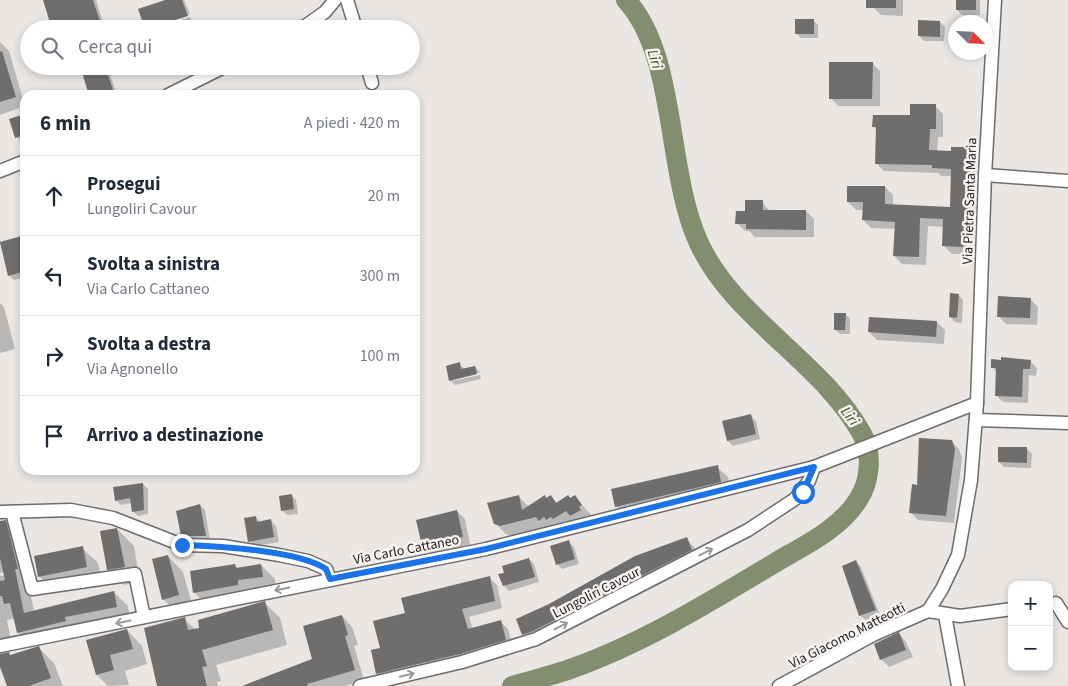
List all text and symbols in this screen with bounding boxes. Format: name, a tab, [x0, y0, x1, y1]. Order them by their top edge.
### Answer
north arrow	[948, 15, 993, 60]
search box	[20, 20, 420, 75]
icon: search	[38, 34, 66, 62]
text: Cerca qui	[78, 34, 152, 61]
water label: Liri	[642, 47, 667, 72]
text: 6 min	[40, 108, 91, 138]
text: A piedi · 420 m	[304, 112, 400, 134]
street label: Via Pietra Santa Maria	[958, 137, 982, 265]
text: Prosegui	[87, 171, 160, 198]
icon: ahead	[40, 182, 68, 210]
text: 20 m	[368, 185, 400, 207]
text: Lungoliri Cavour	[87, 198, 197, 220]
text: Svolta a sinistra	[87, 251, 220, 278]
icon: left	[40, 262, 68, 290]
text: 300 m	[360, 265, 400, 287]
text: Via Carlo Cattaneo	[87, 278, 210, 300]
text: Svolta a destra	[87, 331, 211, 358]
icon: right	[40, 342, 68, 370]
text: 100 m	[360, 345, 400, 367]
text: Via Agnonello	[87, 358, 178, 380]
water label: Liri	[835, 402, 864, 431]
icon: arrive	[40, 422, 68, 450]
text: Arrivo a destinazione	[87, 422, 264, 449]
route start	[792, 481, 815, 504]
street label: Via Carlo Cattaneo	[352, 530, 461, 570]
route end	[171, 534, 194, 557]
one-way arrow	[698, 547, 713, 556]
street label: Lungoliri Cavour	[549, 562, 644, 624]
map controls	[1008, 581, 1053, 671]
button: +	[1008, 581, 1053, 626]
one-way arrow	[274, 584, 290, 594]
street label: Via Giacomo Matteotti	[786, 598, 909, 674]
one-way arrow	[115, 617, 131, 627]
one-way arrow	[554, 621, 569, 631]
button: −	[1008, 626, 1053, 671]
one-way arrow	[399, 670, 415, 679]

